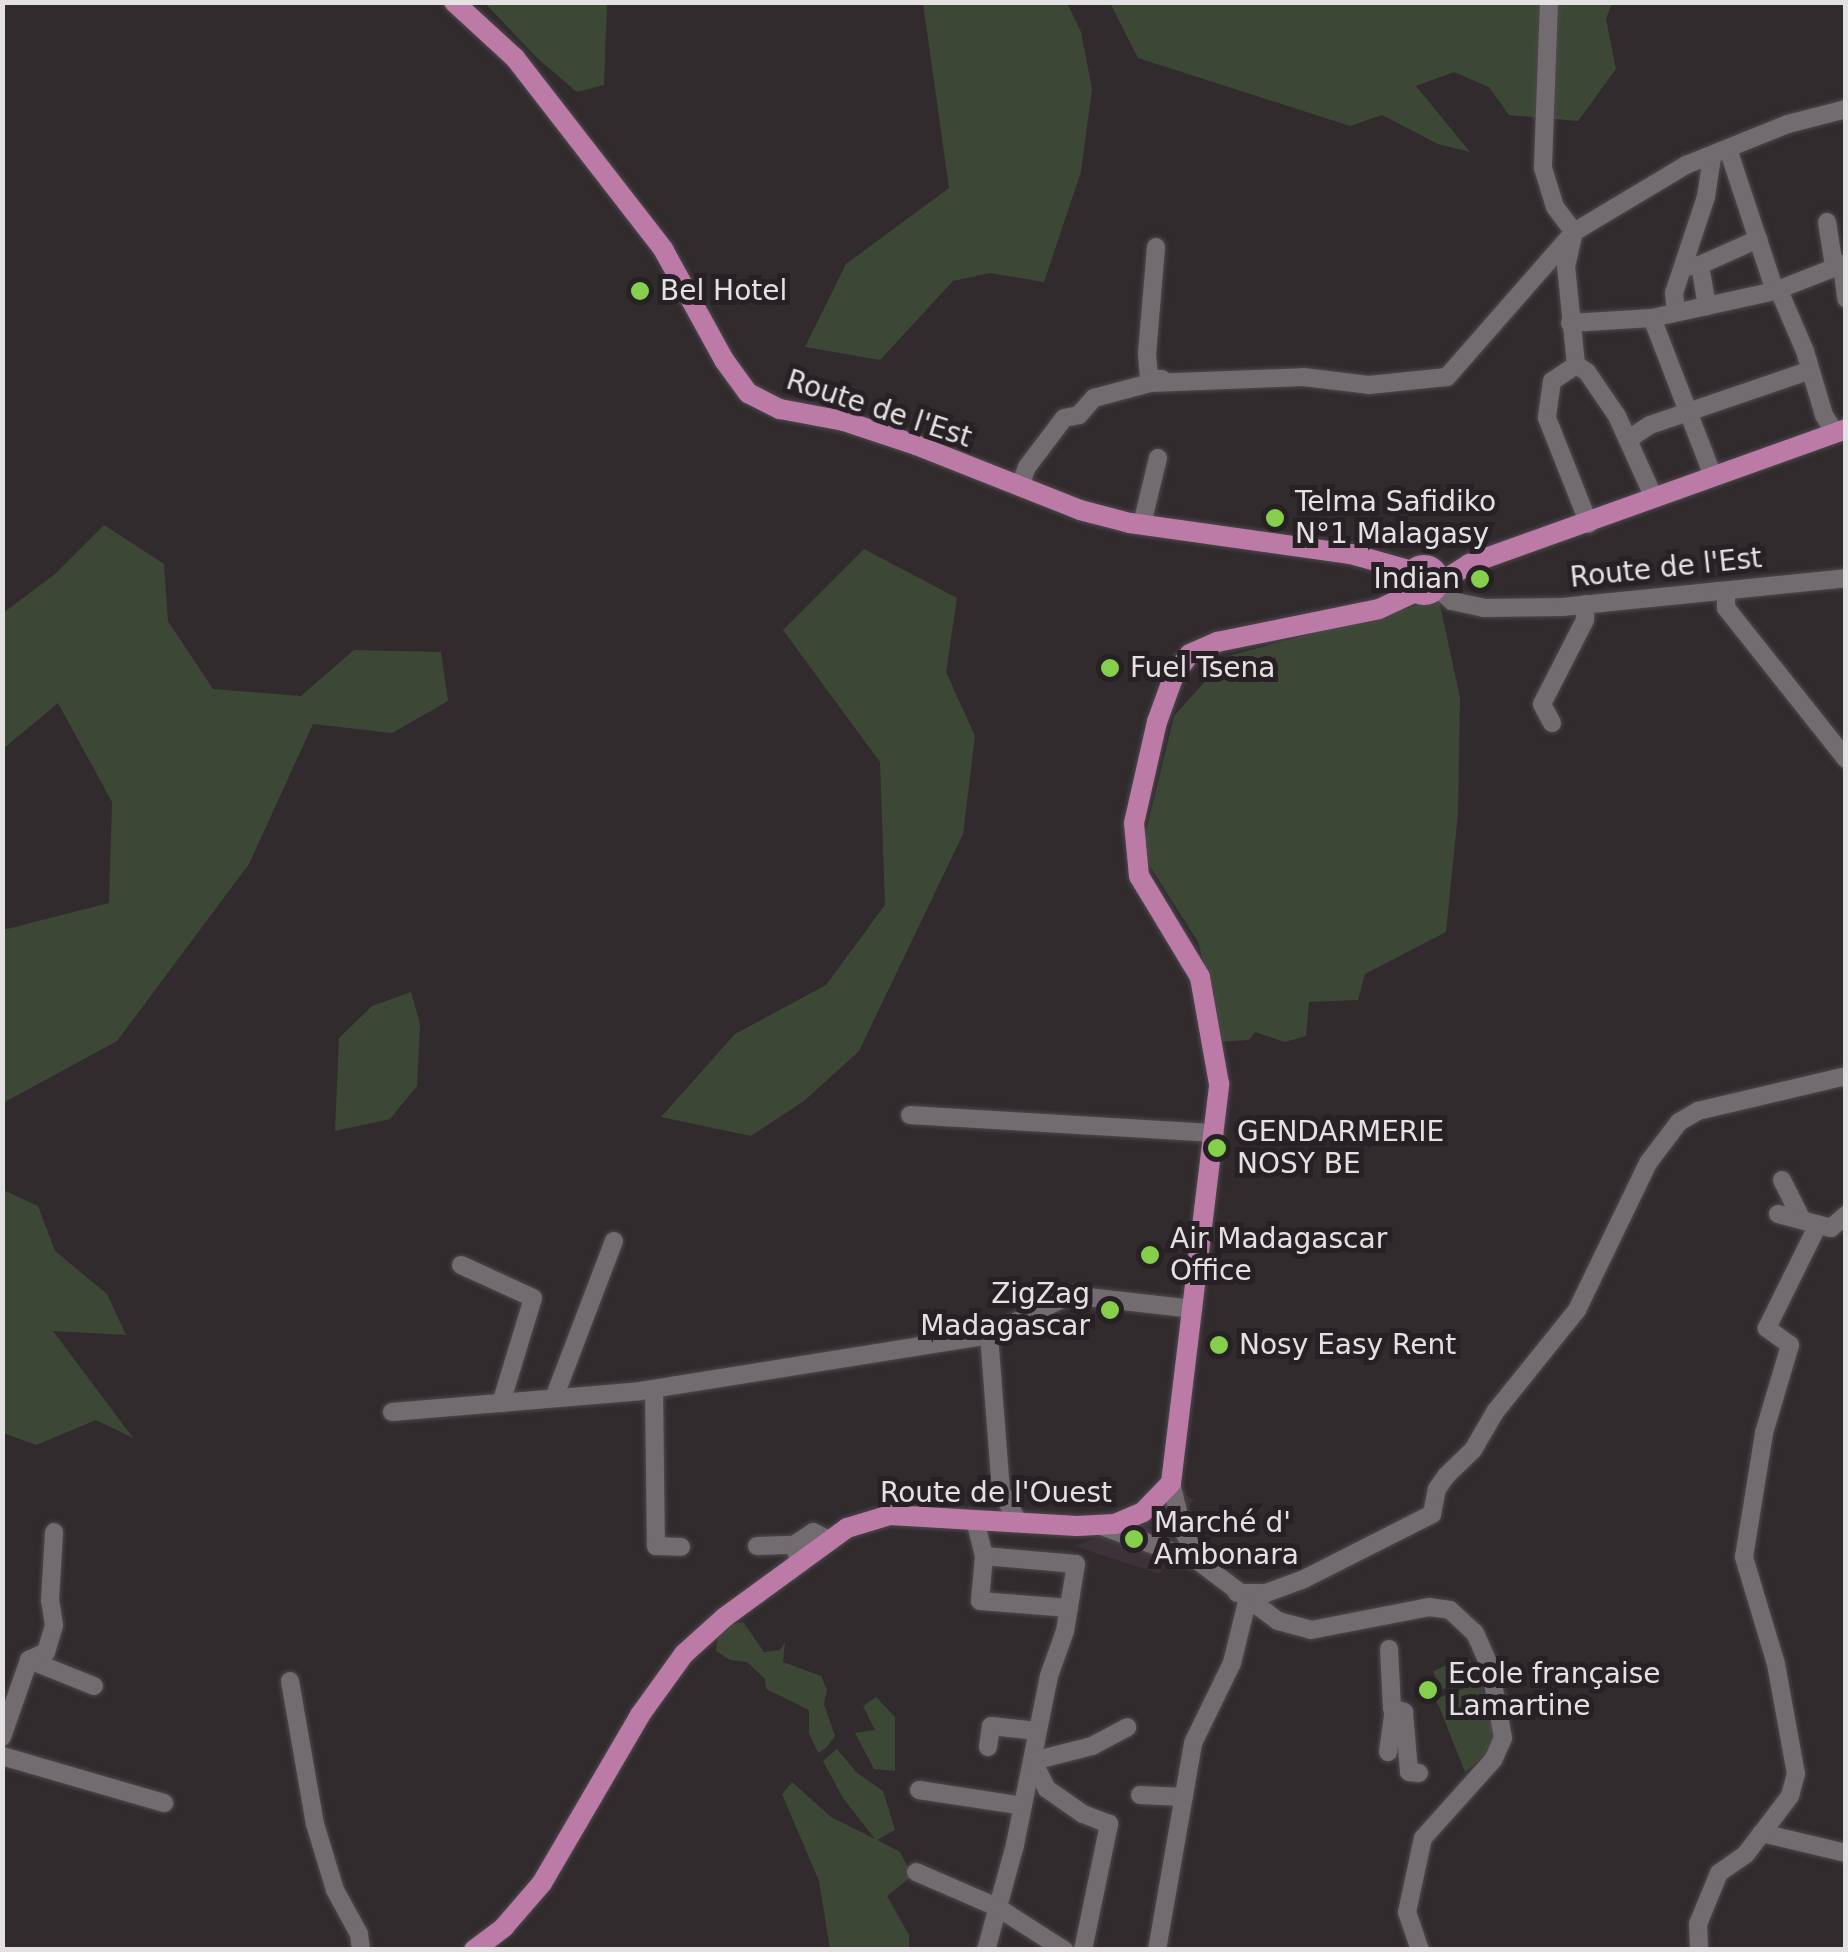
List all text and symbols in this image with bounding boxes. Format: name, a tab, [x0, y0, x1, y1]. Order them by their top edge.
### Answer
place label: Bel Hotel	[660, 274, 787, 308]
marker: Bel Hotel	[629, 280, 651, 302]
street label: Route de l'Est	[782, 363, 976, 455]
place label: Telma Safidiko N°1 Malagasy	[1295, 485, 1496, 551]
marker: Telma Safidiko N°1 Malagasy	[1264, 507, 1286, 529]
street label: Route de l'Est	[1568, 541, 1764, 595]
place label: Indian	[1374, 562, 1460, 596]
marker: Indian	[1469, 568, 1491, 590]
place label: Fuel Tsena	[1130, 651, 1275, 685]
marker: Fuel Tsena	[1099, 657, 1121, 679]
place label: GENDARMERIE NOSY BE	[1237, 1115, 1444, 1181]
marker: GENDARMERIE NOSY BE	[1206, 1137, 1228, 1159]
place label: Air Madagascar Office	[1170, 1222, 1387, 1288]
marker: Air Madagascar Office	[1139, 1244, 1161, 1266]
place label: ZigZag Madagascar	[920, 1277, 1090, 1343]
marker: ZigZag Madagascar	[1099, 1299, 1121, 1321]
place label: Nosy Easy Rent	[1239, 1328, 1456, 1362]
marker: Nosy Easy Rent	[1208, 1334, 1230, 1356]
street label: Route de l'Ouest	[880, 1476, 1112, 1510]
place label: Marché d' Ambonara	[1154, 1506, 1299, 1572]
marker: Marché d' Ambonara	[1123, 1528, 1145, 1550]
place label: Ecole française Lamartine	[1448, 1657, 1661, 1723]
marker: Ecole française Lamartine	[1417, 1679, 1439, 1701]

